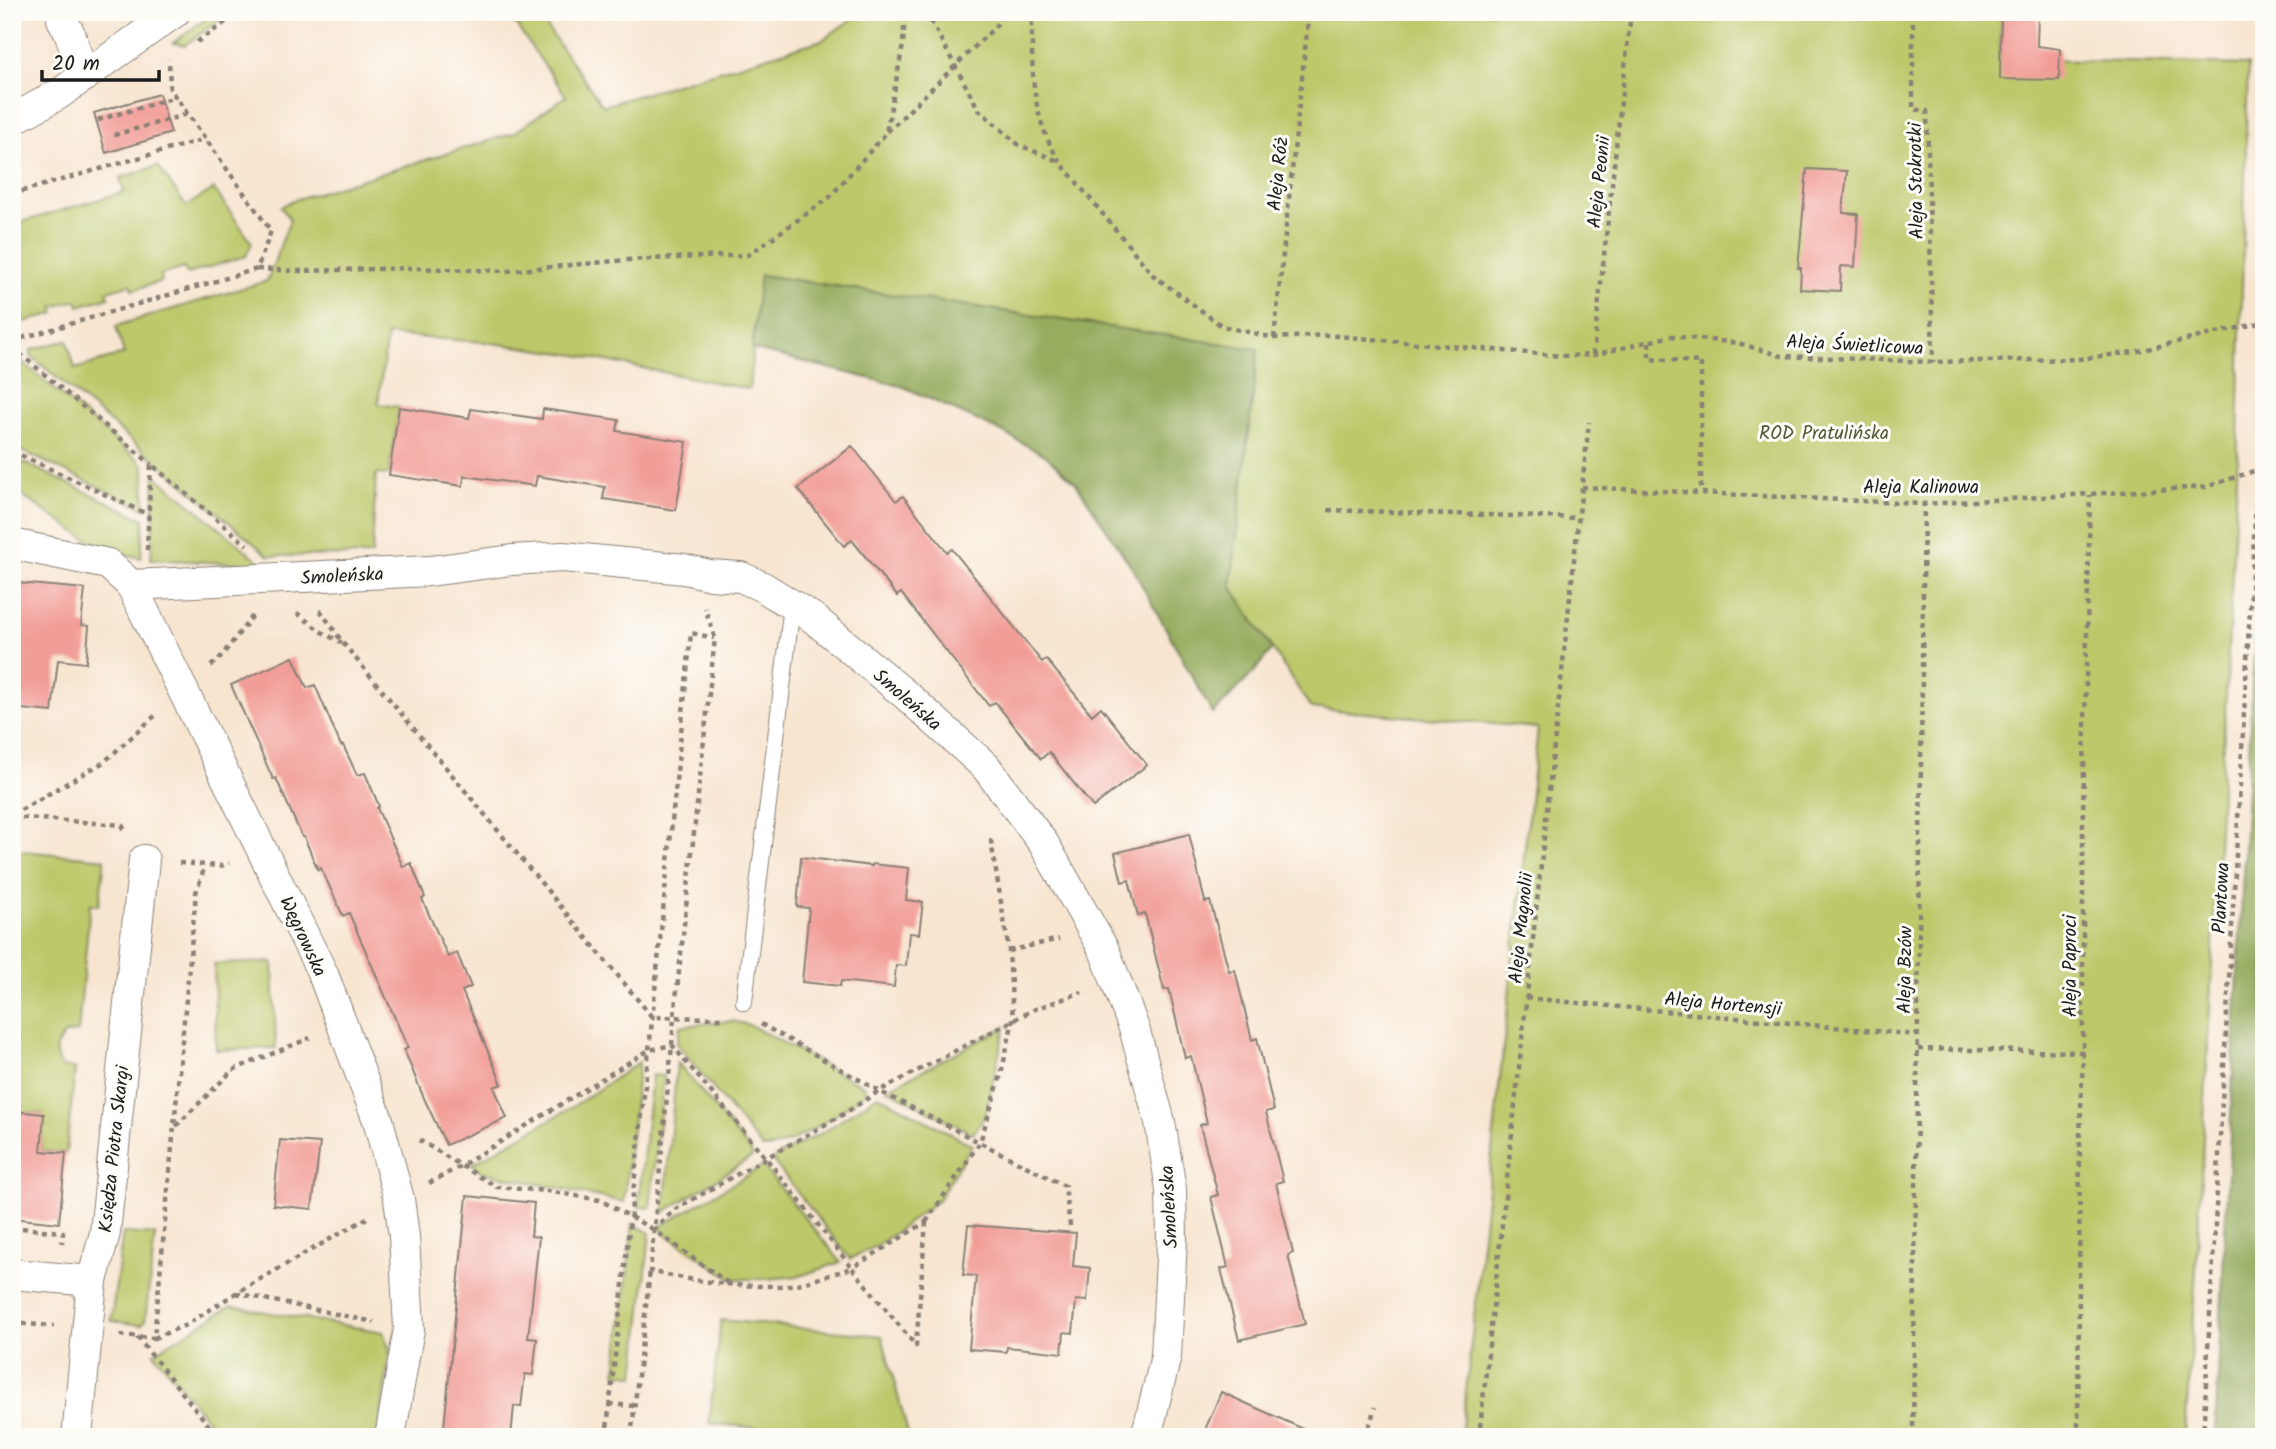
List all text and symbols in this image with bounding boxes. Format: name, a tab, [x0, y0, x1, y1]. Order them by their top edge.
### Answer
scale bar	[42, 38, 159, 82]
text: 20 m	[52, 48, 100, 81]
street label: Aleja Stokrotki	[1901, 121, 1933, 240]
street label: Aleja Peonii	[1580, 133, 1620, 230]
street label: Aleja Róż	[1260, 136, 1298, 213]
street label: Aleja Świetlicowa	[1786, 327, 1924, 365]
park label: ROD Pratulińska	[1759, 419, 1889, 449]
street label: Aleja Kalinowa	[1863, 473, 1979, 503]
street label: Smoleńska	[300, 560, 384, 594]
street label: Smoleńska	[866, 662, 948, 739]
street label: Plantowa	[2205, 862, 2239, 935]
street label: Aleja Magnolii	[1501, 870, 1543, 985]
street label: Węgrowska	[270, 892, 334, 982]
street label: Aleja Paproci	[2056, 913, 2086, 1017]
street label: Aleja Bzów	[1890, 926, 1922, 1014]
street label: Aleja Hortensji	[1663, 985, 1784, 1025]
street label: Księdza Piotra Skargi	[91, 1063, 139, 1234]
street label: Smoleńska	[1153, 1165, 1187, 1249]

